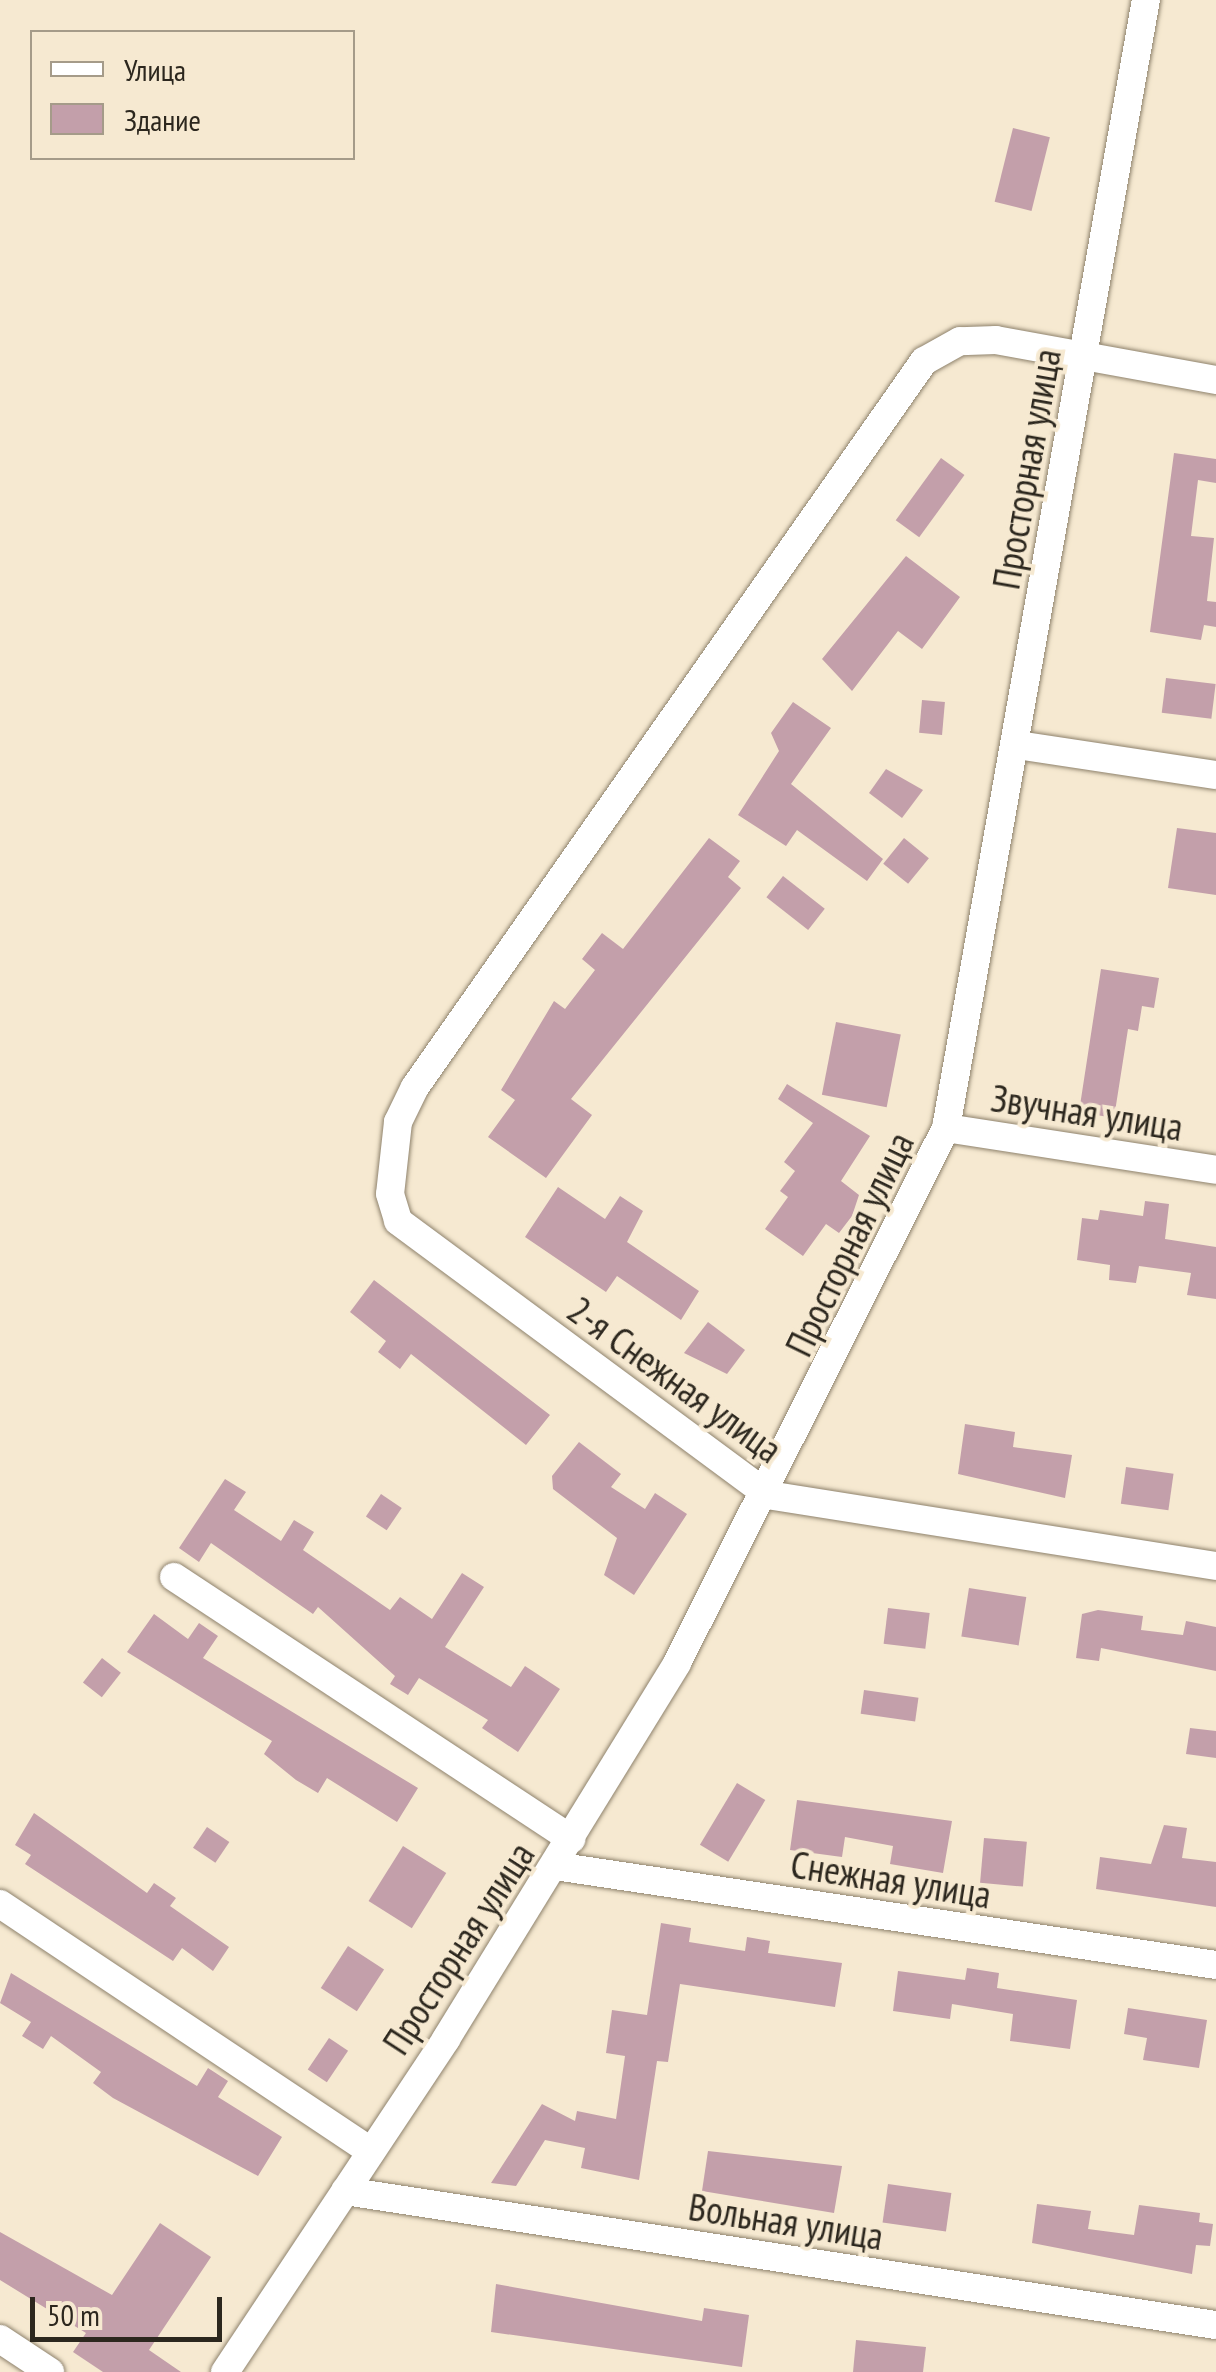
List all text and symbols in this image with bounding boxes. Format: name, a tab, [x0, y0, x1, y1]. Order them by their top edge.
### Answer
legend	[30, 30, 355, 160]
text: Улица	[124, 50, 186, 89]
text: Здание	[124, 100, 201, 139]
street label: Просторная улица	[982, 345, 1070, 593]
street label: Звучная улица	[988, 1074, 1186, 1150]
street label: Просторная улица	[775, 1125, 923, 1363]
street label: 2-я Снежная улица	[559, 1286, 791, 1472]
street label: Просторная улица	[373, 1834, 543, 2062]
street label: Снежная улица	[788, 1841, 994, 1917]
street label: Вольная улица	[685, 2183, 887, 2259]
scale bar	[35, 2277, 228, 2339]
text: 50 m	[47, 2295, 100, 2334]

